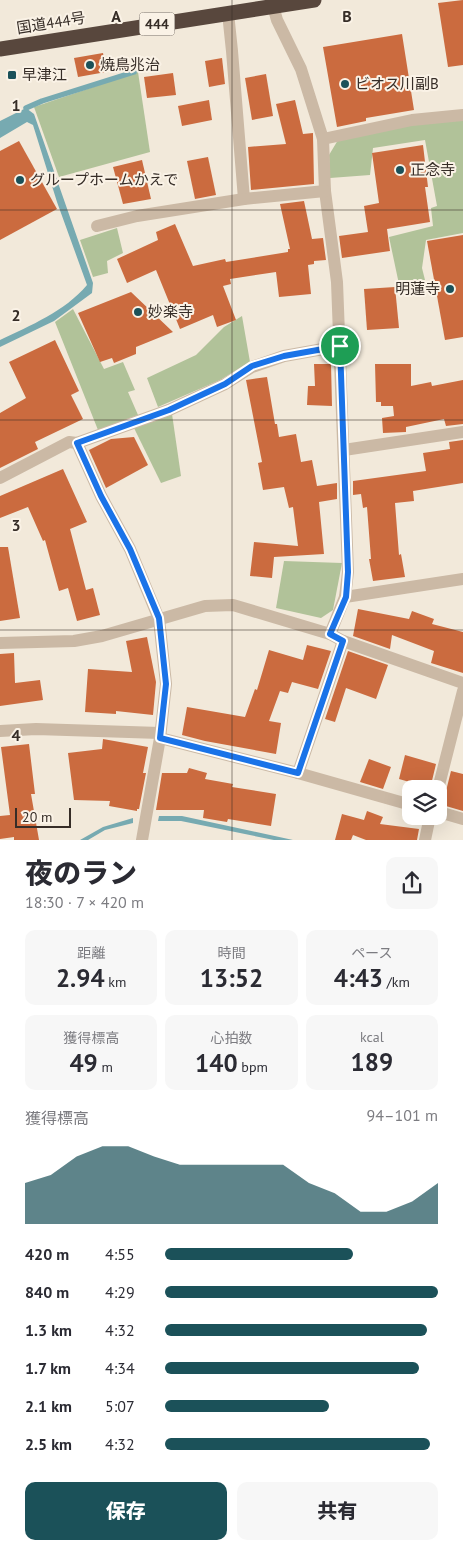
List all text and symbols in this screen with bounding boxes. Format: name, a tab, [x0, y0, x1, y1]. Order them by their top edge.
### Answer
text: A	[111, 6, 121, 26]
text: B	[342, 6, 352, 26]
street label: 国道444号	[15, 8, 87, 37]
road number: 444	[140, 12, 174, 36]
place label: 焼鳥兆治	[100, 55, 160, 74]
marker: 焼鳥兆治	[84, 59, 96, 71]
place label: 早津江	[22, 65, 67, 84]
marker: 早津江	[6, 69, 18, 81]
place label: ビオス川副B	[355, 74, 439, 93]
marker: ビオス川副B	[339, 78, 351, 90]
text: 1	[11, 95, 21, 115]
place label: 正念寺	[410, 160, 455, 179]
marker: 正念寺	[394, 164, 406, 176]
place label: グループホームかえで	[30, 170, 178, 189]
marker: グループホームかえで	[14, 174, 26, 186]
place label: 明蓮寺	[395, 279, 440, 298]
marker: 明蓮寺	[444, 283, 456, 295]
place label: 妙楽寺	[148, 302, 193, 321]
text: 2	[11, 305, 21, 325]
marker: 妙楽寺	[132, 306, 144, 318]
pin	[319, 325, 361, 367]
icon: arrive	[326, 332, 354, 360]
text: 3	[11, 515, 21, 535]
text: 4	[11, 725, 21, 745]
map controls	[402, 780, 447, 825]
button: layers	[402, 780, 447, 825]
scale bar	[15, 805, 71, 828]
text: 20 m	[22, 808, 52, 826]
text: 夜のラン	[25, 854, 137, 891]
button: share	[386, 857, 438, 909]
text: 18:30 · 7 × 420 m	[25, 892, 144, 912]
text: 距離	[77, 944, 105, 962]
text: 時間	[217, 944, 245, 962]
text: ペース	[351, 944, 392, 962]
text: 2.94	[56, 962, 105, 994]
text: 13:52	[200, 962, 263, 994]
text: 4:43	[334, 962, 383, 994]
text: km	[105, 973, 126, 991]
text: /km	[383, 973, 410, 991]
text: kcal	[360, 1028, 384, 1046]
text: 獲得標高	[63, 1029, 119, 1047]
text: 心拍数	[210, 1029, 252, 1047]
text: 189	[351, 1046, 393, 1078]
text: 49	[69, 1047, 98, 1079]
text: 140	[195, 1047, 238, 1079]
text: m	[98, 1058, 113, 1076]
text: bpm	[238, 1058, 268, 1076]
text: 94–101 m	[367, 1105, 438, 1125]
text: 獲得標高	[25, 1108, 89, 1128]
text: 420 m	[25, 1244, 69, 1264]
text: 4:55	[105, 1244, 135, 1264]
text: 840 m	[25, 1282, 69, 1302]
text: 4:29	[105, 1282, 135, 1302]
text: 1.3 km	[25, 1320, 72, 1340]
text: 4:32	[105, 1320, 135, 1340]
text: 1.7 km	[25, 1358, 71, 1378]
text: 4:34	[105, 1358, 135, 1378]
text: 2.1 km	[25, 1396, 72, 1416]
text: 5:07	[105, 1396, 135, 1416]
text: 2.5 km	[25, 1434, 72, 1454]
text: 4:32	[105, 1434, 135, 1454]
button: 保存	[25, 1482, 227, 1540]
button: 共有	[237, 1482, 438, 1540]

